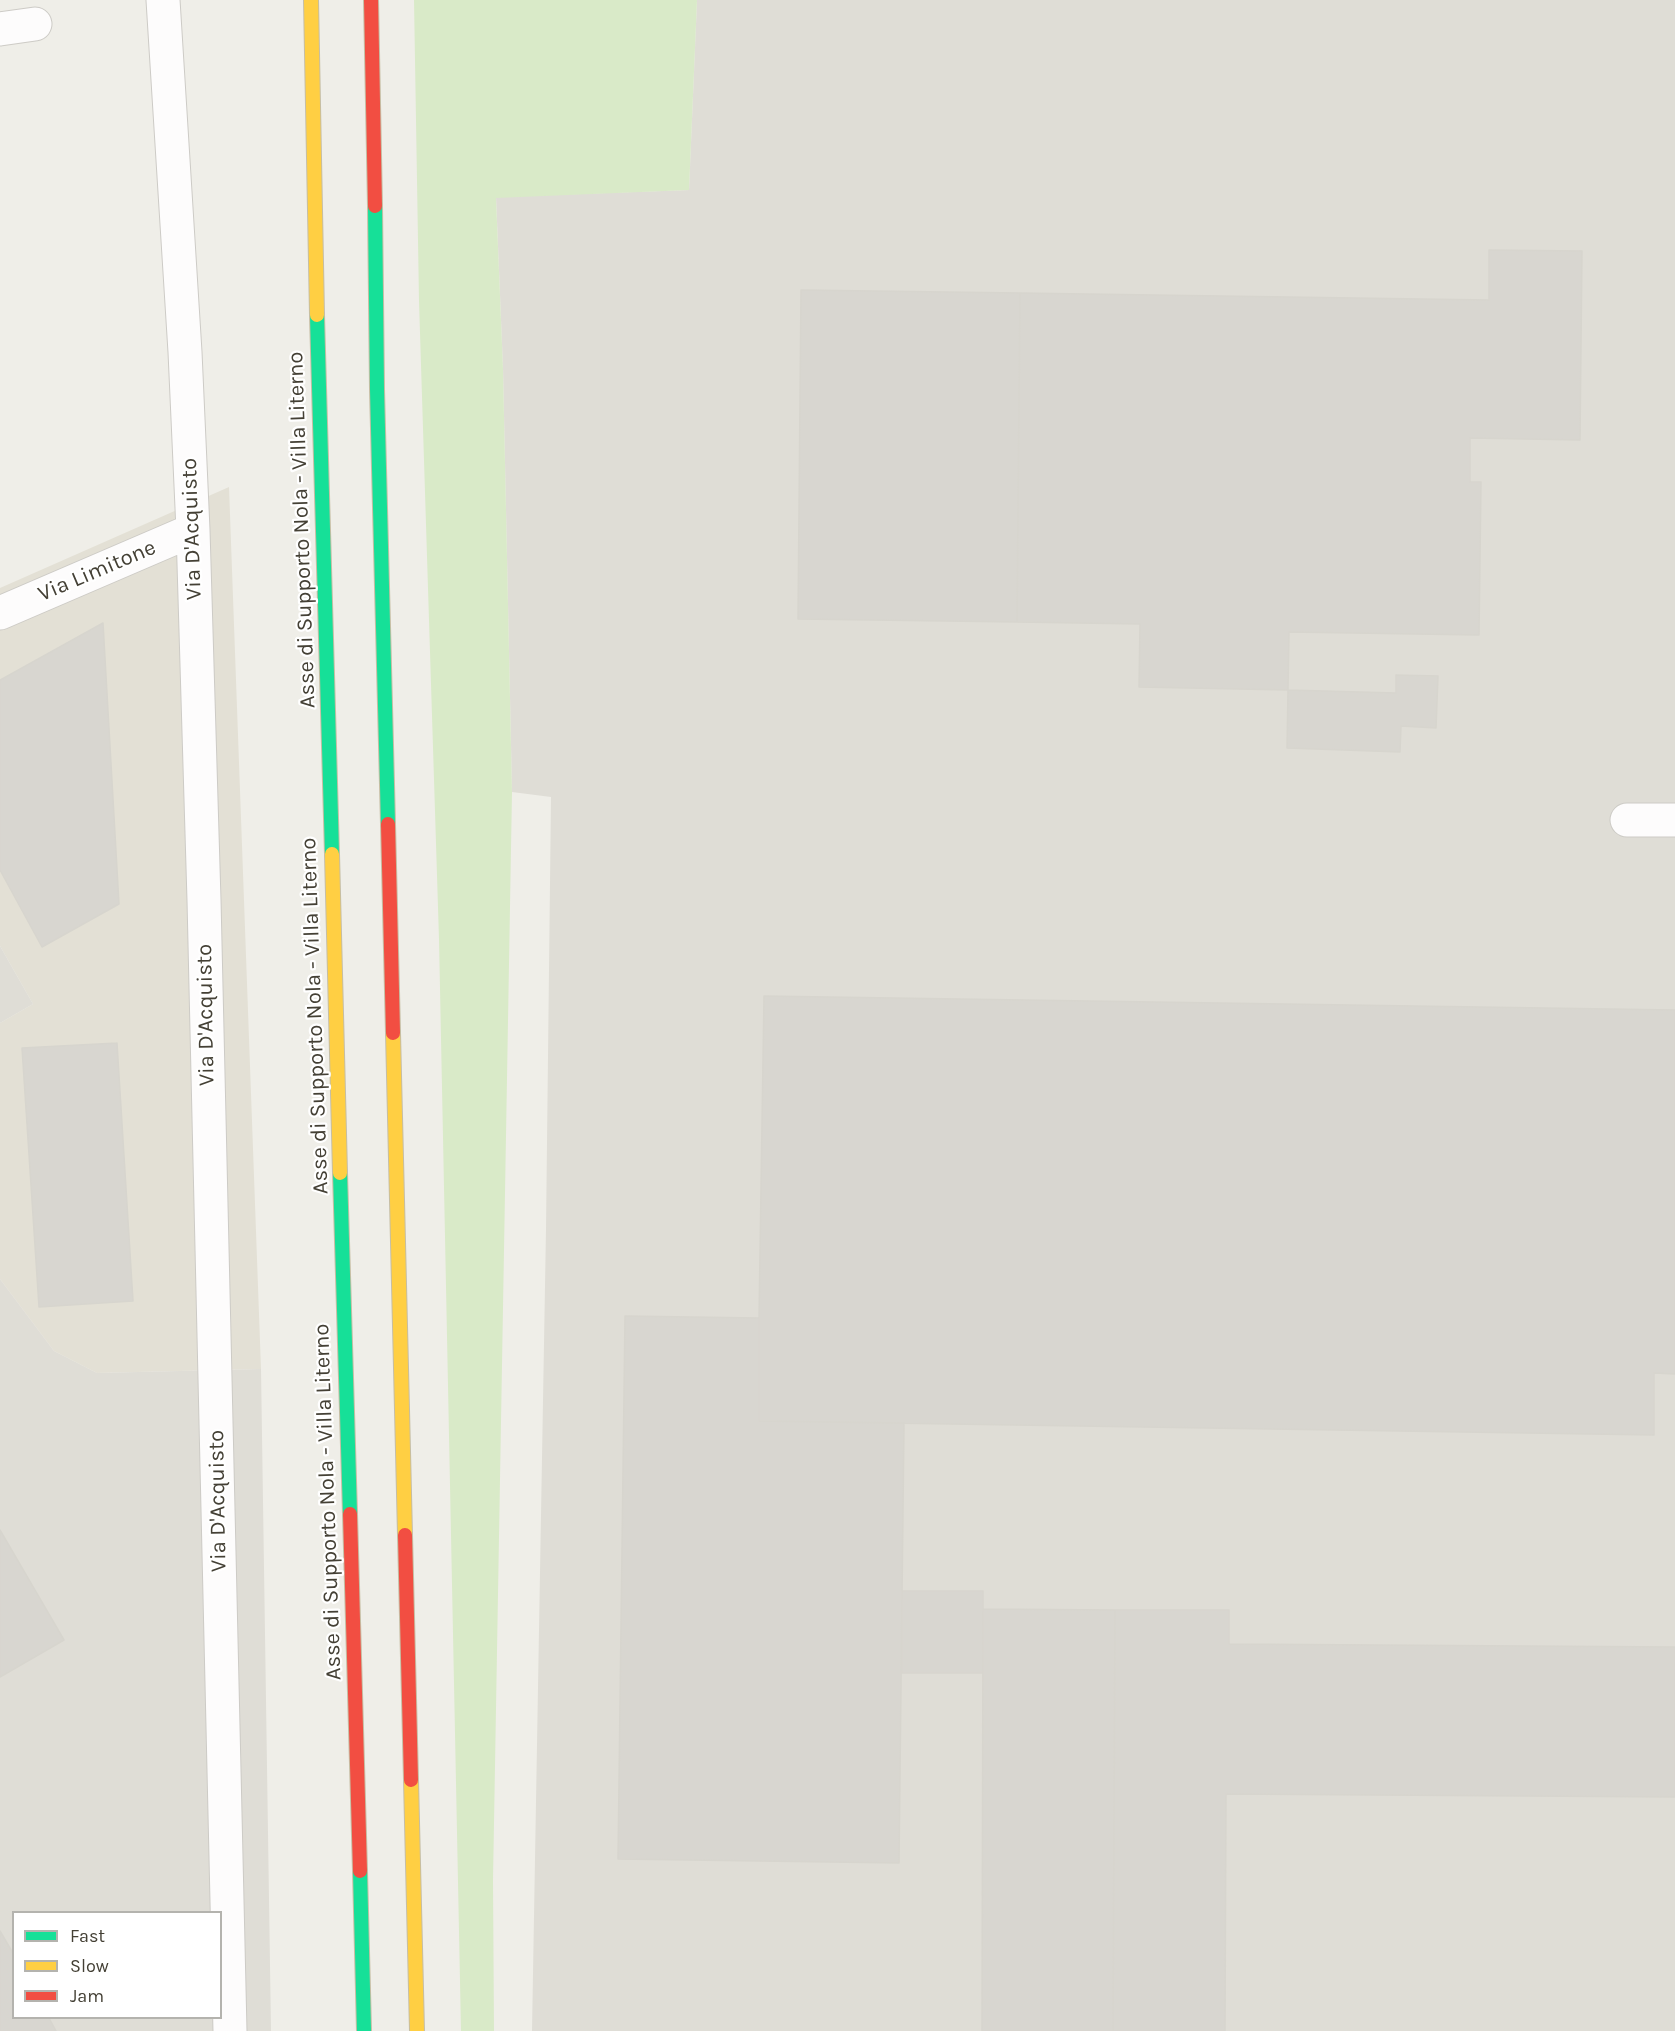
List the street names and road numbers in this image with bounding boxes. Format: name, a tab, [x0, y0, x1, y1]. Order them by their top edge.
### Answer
street label: Asse di Supporto Nola - Villa Literno	[283, 351, 321, 709]
street label: Via D'Acquisto	[176, 457, 208, 601]
street label: Via Limitone	[34, 534, 160, 608]
street label: Asse di Supporto Nola - Villa Literno	[296, 837, 334, 1195]
street label: Via D'Acquisto	[192, 944, 220, 1086]
street label: Asse di Supporto Nola - Villa Literno	[309, 1323, 347, 1681]
street label: Via D'Acquisto	[204, 1430, 232, 1572]

